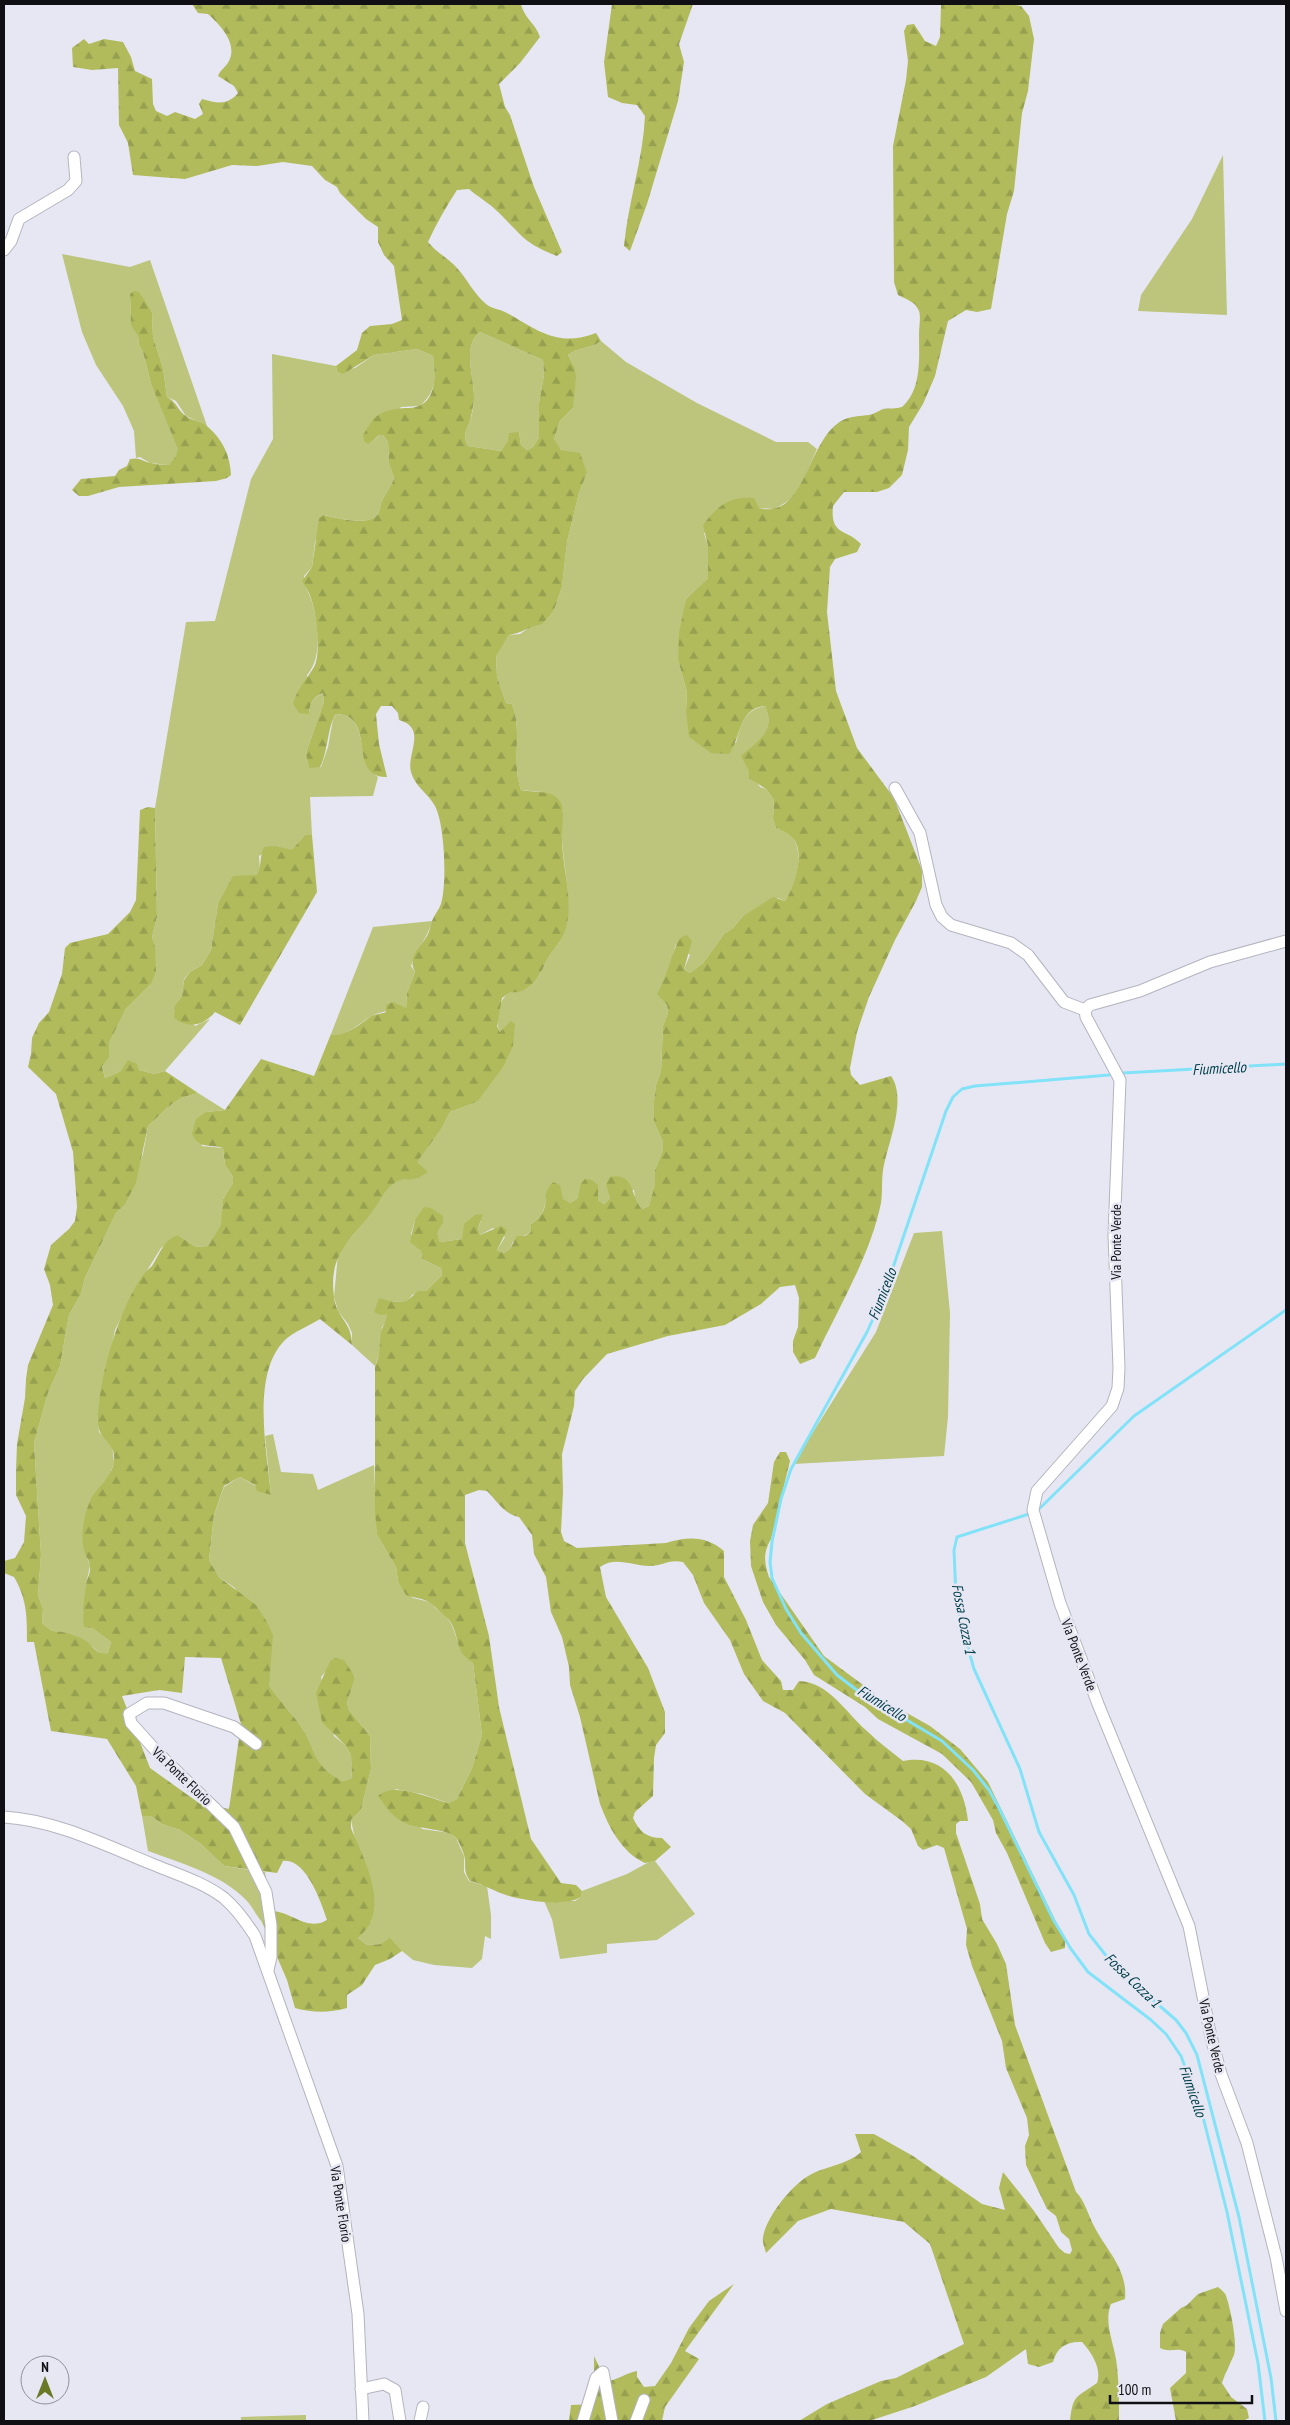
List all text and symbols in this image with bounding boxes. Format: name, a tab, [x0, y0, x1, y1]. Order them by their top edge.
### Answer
water label: Fiumicello	[1192, 1057, 1248, 1079]
street label: Via Ponte Verde	[1107, 1204, 1125, 1281]
water label: Fiumicello	[864, 1264, 901, 1322]
water label: Fossa Cozza 1	[948, 1582, 980, 1656]
street label: Via Ponte Verde	[1057, 1616, 1101, 1694]
water label: Fiumicello	[854, 1681, 911, 1726]
street label: Via Ponte Florio	[147, 1742, 216, 1809]
water label: Fossa Cozza 1	[1101, 1948, 1165, 2012]
street label: Via Ponte Verde	[1195, 1996, 1229, 2075]
water label: Fiumicello	[1175, 2063, 1211, 2121]
street label: Via Ponte Florio	[326, 2164, 356, 2243]
north arrow	[20, 2355, 70, 2405]
text: N	[41, 2358, 49, 2376]
scale bar	[1110, 2372, 1252, 2404]
text: 100 m	[1118, 2380, 1151, 2399]

